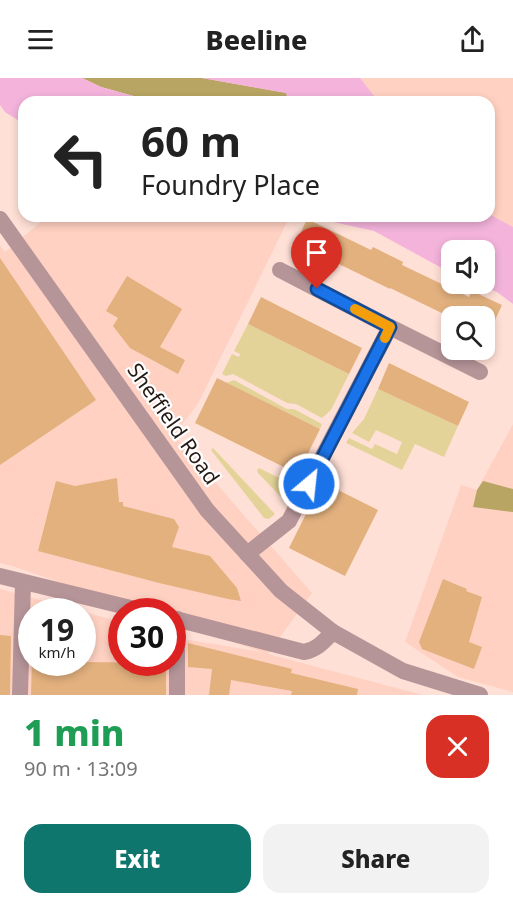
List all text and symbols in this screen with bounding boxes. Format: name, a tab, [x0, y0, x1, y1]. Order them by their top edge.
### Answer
text: Beeline	[206, 21, 307, 58]
icon: menu	[24, 23, 57, 56]
icon: share	[456, 23, 489, 56]
text: 60 m	[141, 112, 241, 169]
icon: left	[42, 120, 120, 198]
text: Foundry Place	[141, 166, 320, 203]
pin	[291, 227, 342, 289]
icon: arrive	[300, 236, 333, 269]
map controls	[441, 240, 495, 360]
button: sound	[441, 240, 495, 294]
button: search	[441, 306, 495, 360]
street label: Sheffield Road	[122, 357, 226, 490]
position arrow	[277, 452, 341, 516]
speed limit sign: 30	[108, 598, 186, 676]
text: 19	[40, 609, 74, 650]
text: km/h	[39, 642, 75, 662]
text: 1 min	[24, 708, 125, 757]
button: close	[426, 715, 489, 778]
text: 90 m · 13:09	[24, 755, 138, 782]
button: Exit	[24, 824, 251, 893]
button: Share	[263, 824, 489, 893]

